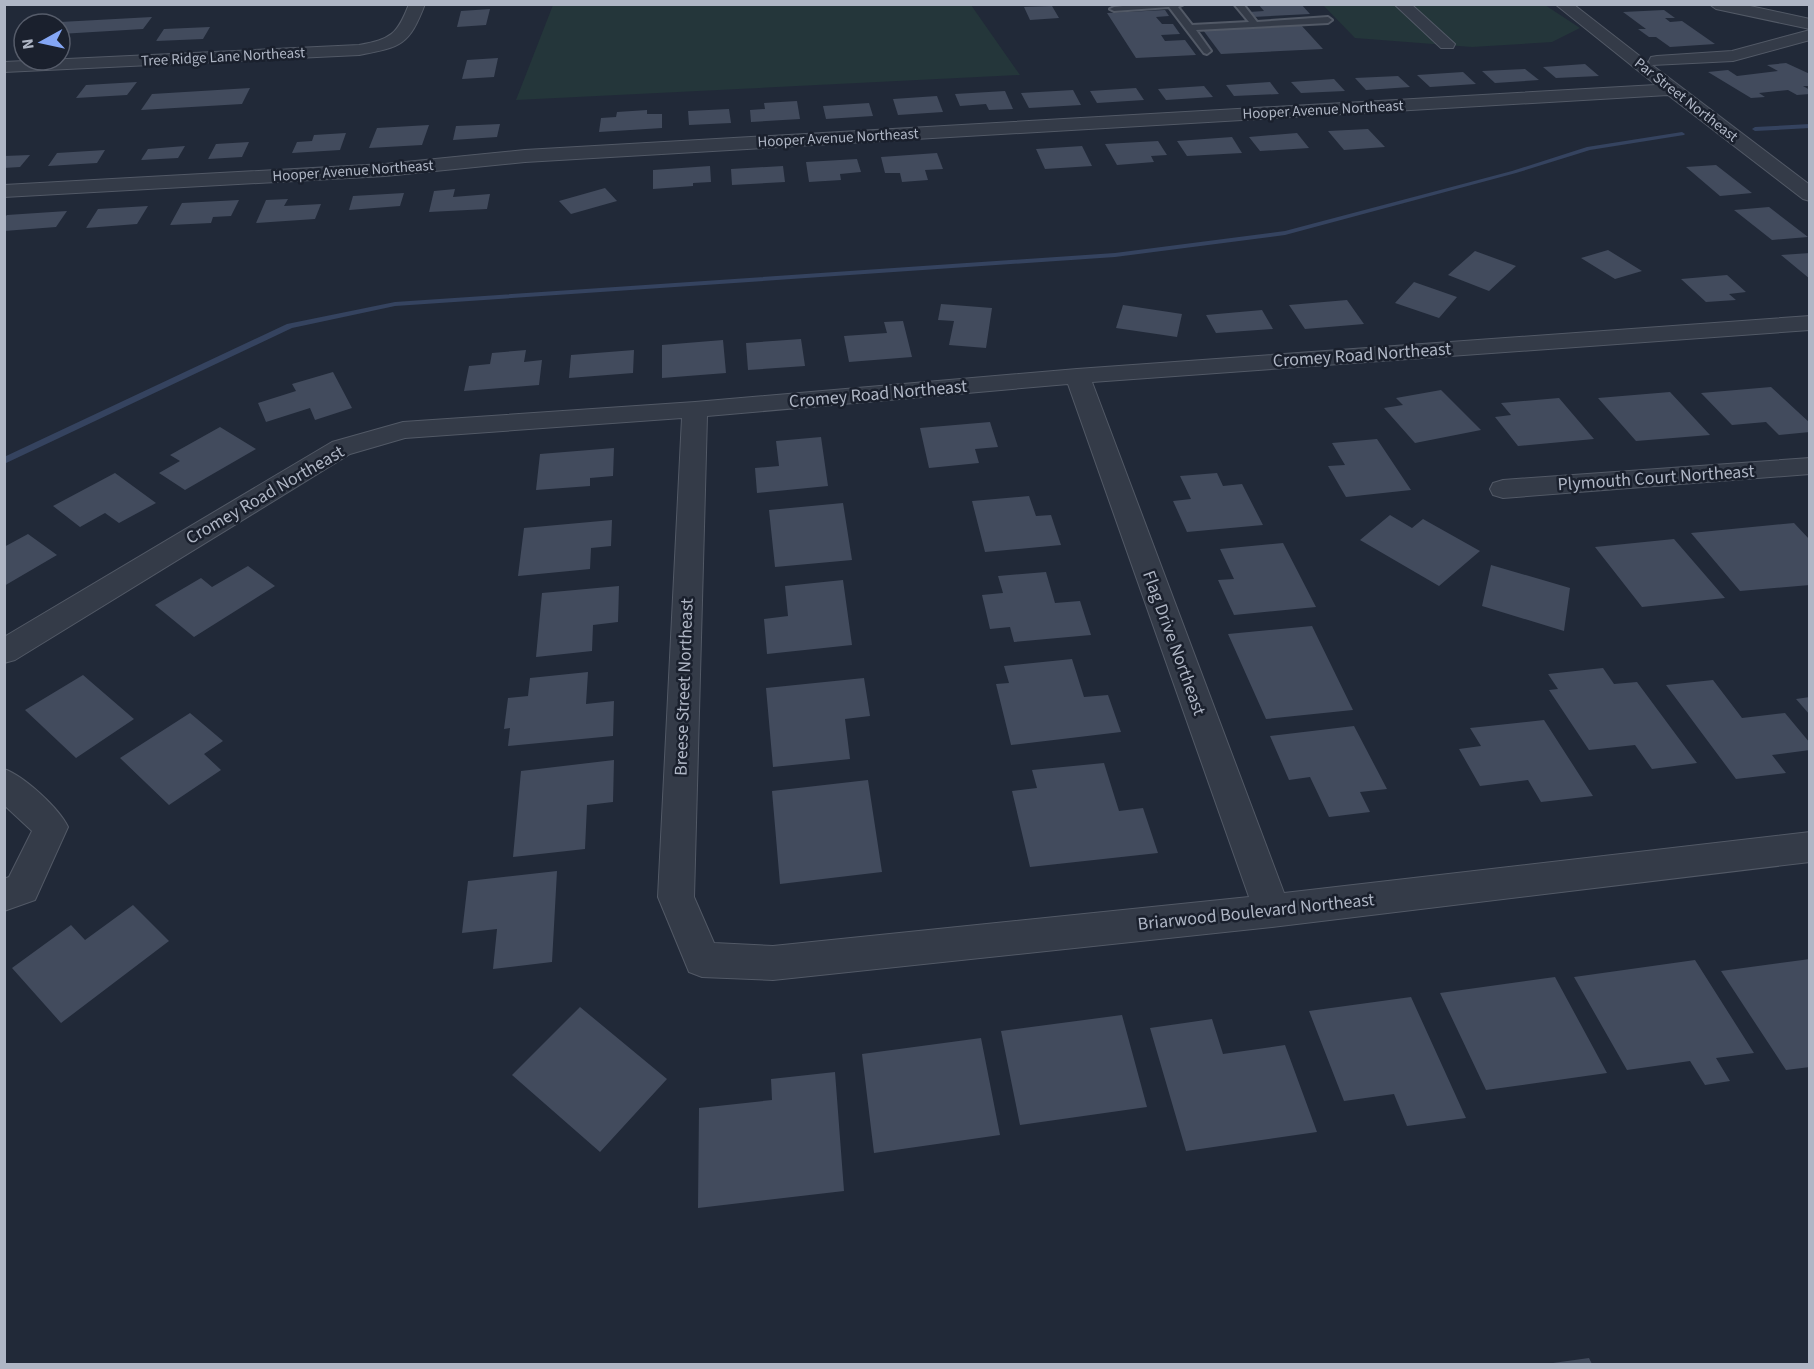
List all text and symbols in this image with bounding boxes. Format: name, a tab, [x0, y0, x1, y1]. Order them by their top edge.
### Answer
north arrow	[12, 12, 72, 72]
text: N	[17, 37, 40, 51]
street label: Tree Ridge Lane Northeast	[140, 42, 306, 72]
street label: Par Street Northeast	[1630, 53, 1742, 147]
street label: Hooper Avenue Northeast	[1242, 95, 1404, 125]
street label: Hooper Avenue Northeast	[757, 123, 919, 153]
street label: Hooper Avenue Northeast	[272, 155, 434, 187]
street label: Cromey Road Northeast	[1272, 336, 1452, 374]
street label: Cromey Road Northeast	[788, 374, 968, 414]
street label: Cromey Road Northeast	[181, 439, 349, 551]
street label: Plymouth Court Northeast	[1557, 459, 1755, 497]
street label: Flag Drive Northeast	[1136, 567, 1212, 719]
street label: Breese Street Northeast	[668, 598, 700, 776]
street label: Briarwood Boulevard Northeast	[1136, 887, 1376, 937]

